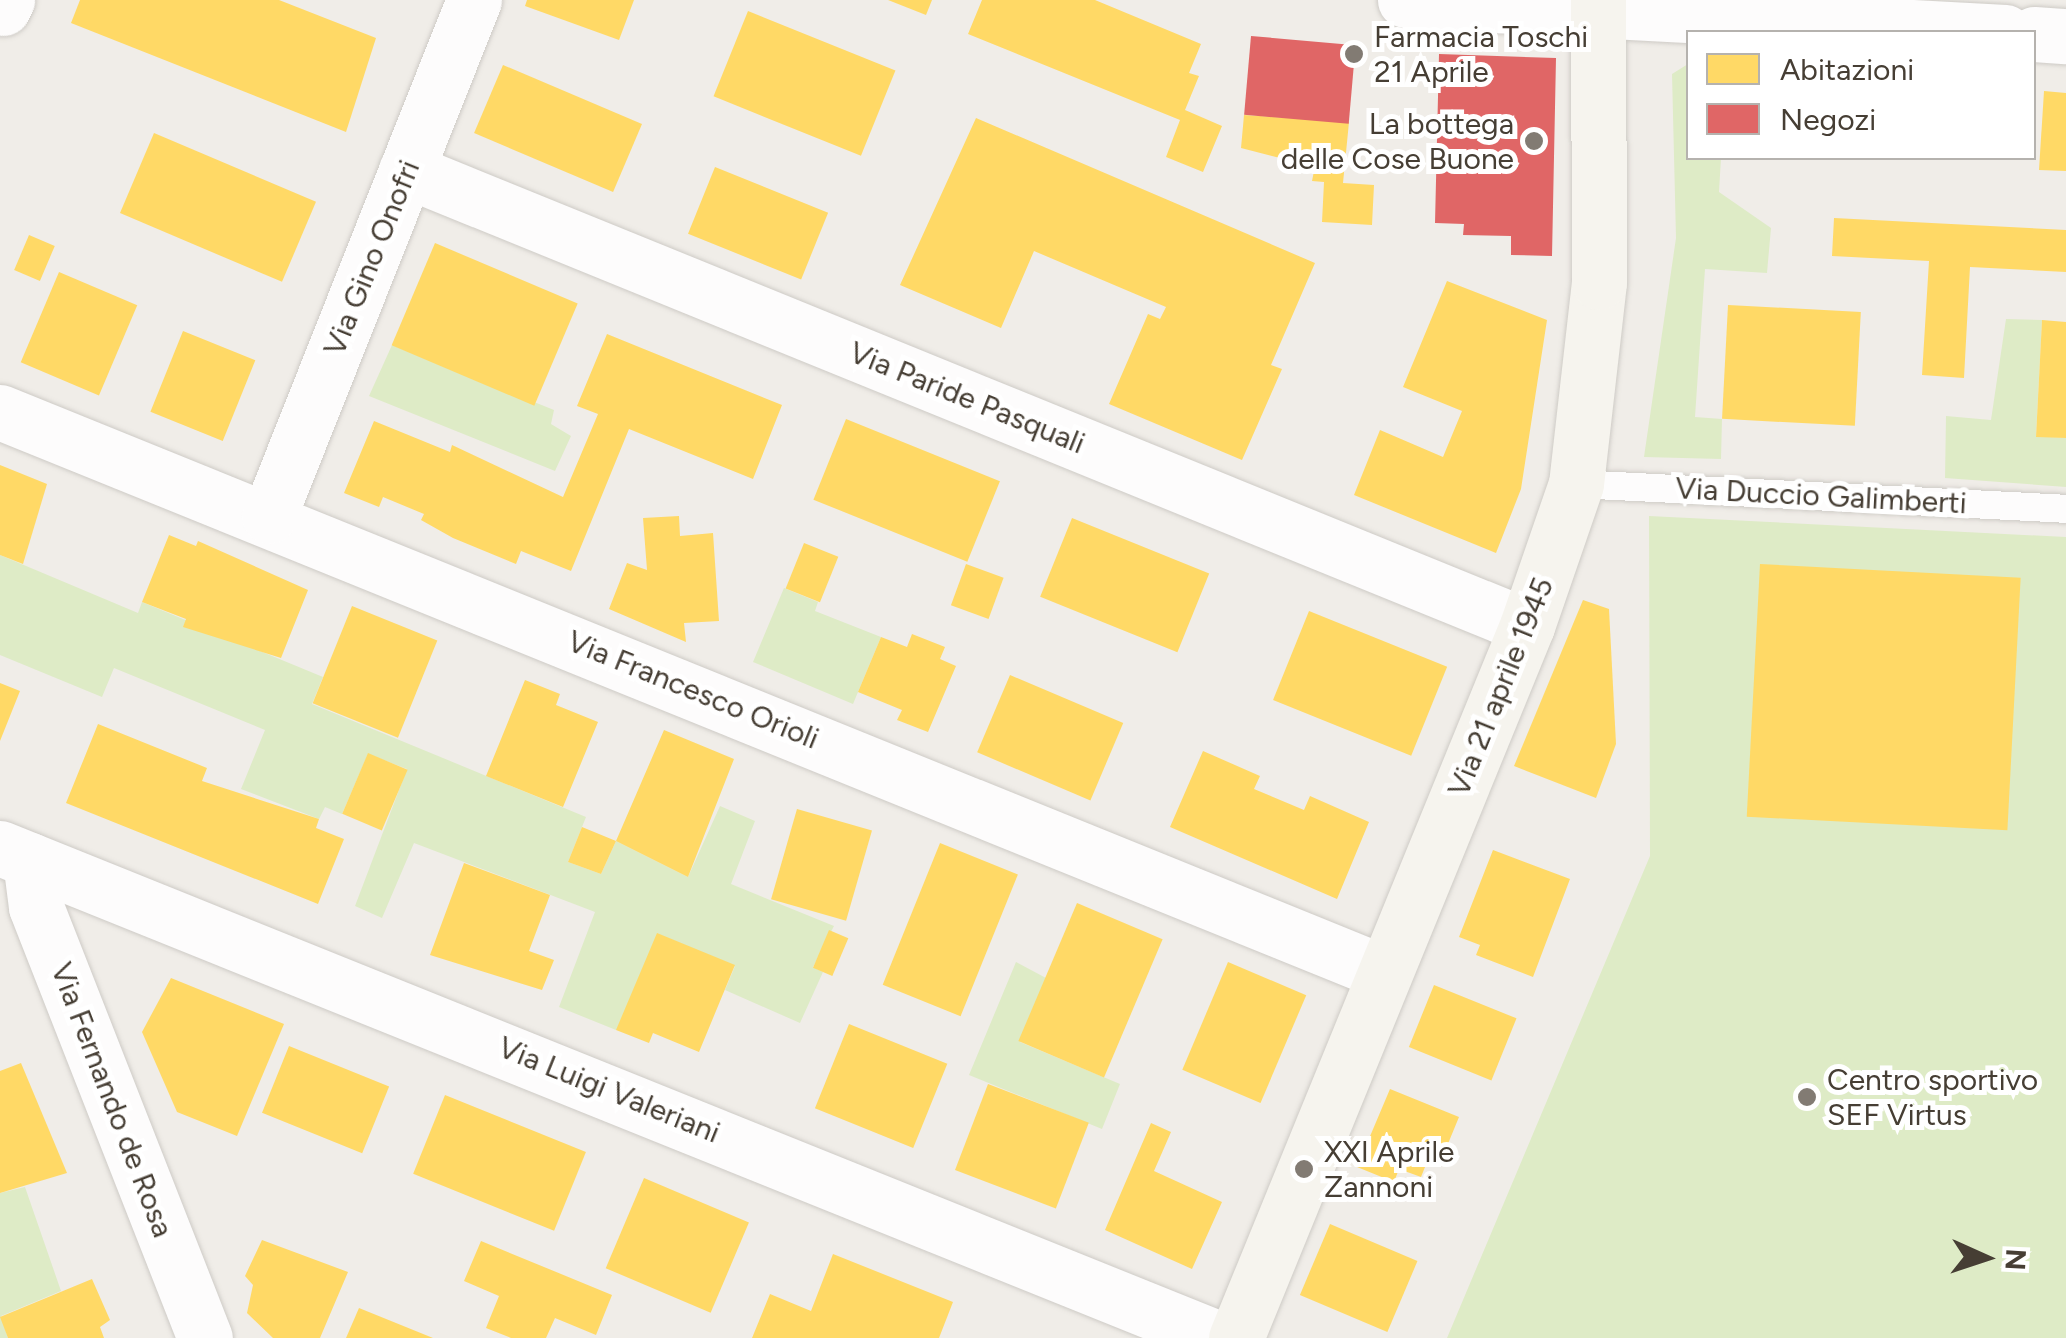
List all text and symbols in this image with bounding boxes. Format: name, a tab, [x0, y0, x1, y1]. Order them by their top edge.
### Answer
place label: Farmacia Toschi 21 Aprile	[1374, 19, 1588, 90]
legend	[1686, 30, 2036, 160]
marker: Farmacia Toschi 21 Aprile	[1343, 43, 1365, 65]
text: Abitazioni	[1780, 51, 1914, 88]
text: Negozi	[1780, 101, 1876, 138]
place label: La bottega delle Cose Buone	[1281, 106, 1514, 176]
marker: La bottega delle Cose Buone	[1523, 130, 1545, 152]
street label: Via Gino Onofri	[316, 155, 428, 361]
street label: Via Paride Pasquali	[844, 334, 1090, 462]
street label: Via Duccio Galimberti	[1674, 470, 1968, 522]
street label: Via 21 aprile 1945	[1441, 572, 1561, 802]
street label: Via Francesco Orioli	[562, 623, 824, 757]
street label: Via Fernando de Rosa	[43, 958, 181, 1242]
street label: Via Luigi Valeriani	[493, 1029, 725, 1151]
place label: Centro sportivo SEF Virtus	[1827, 1062, 2038, 1132]
marker: Centro sportivo SEF Virtus	[1796, 1086, 1818, 1108]
place label: XXI Aprile Zannoni	[1324, 1134, 1454, 1204]
marker: XXI Aprile Zannoni	[1293, 1158, 1315, 1180]
north arrow	[1936, 1208, 2036, 1308]
text: N	[1998, 1248, 2034, 1271]

